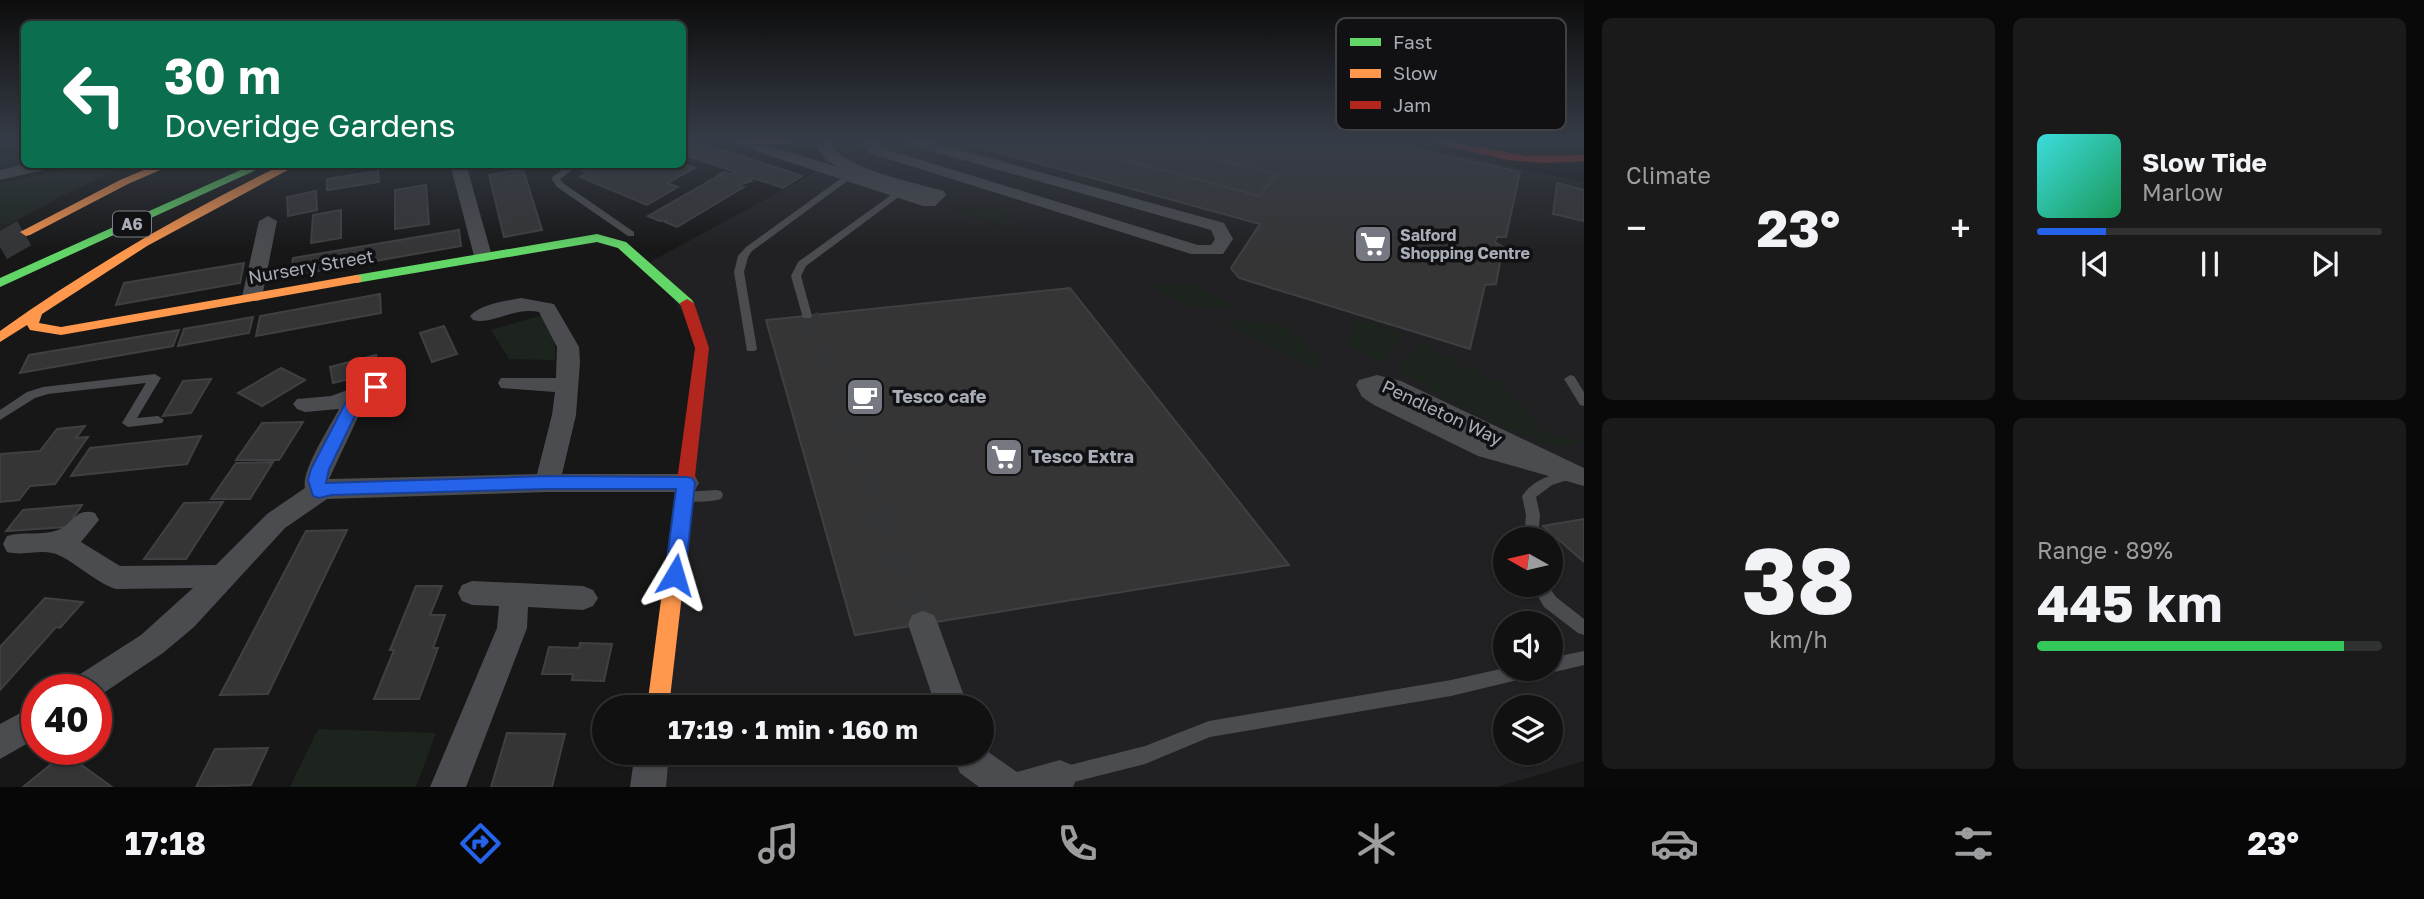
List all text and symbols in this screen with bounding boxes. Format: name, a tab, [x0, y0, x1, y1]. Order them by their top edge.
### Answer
legend	[1336, 18, 1566, 130]
text: Fast	[1393, 30, 1432, 53]
text: 30 m	[164, 46, 281, 105]
icon: left	[49, 49, 140, 140]
text: Slow	[1393, 61, 1438, 84]
text: Jam	[1393, 93, 1431, 116]
text: Doveridge Gardens	[164, 106, 455, 144]
text: Slow Tide	[2142, 147, 2267, 178]
text: Climate	[1626, 161, 1711, 189]
text: Marlow	[2142, 178, 2223, 206]
text: 23°	[1757, 196, 1840, 258]
text: −	[1626, 205, 1647, 250]
text: +	[1950, 205, 1971, 250]
road number: A6	[113, 212, 151, 236]
supermarket icon: Salford Shopping Centre	[1352, 223, 1394, 265]
place label: Salford Shopping Centre	[1400, 225, 1530, 263]
street label: Nursery Street	[246, 244, 375, 288]
icon: previous	[2076, 245, 2114, 283]
icon: pause	[2191, 245, 2229, 283]
icon: next	[2306, 245, 2344, 283]
pin	[346, 357, 406, 417]
icon: arrive	[357, 368, 395, 406]
street label: Pendleton Way	[1379, 375, 1506, 450]
cafe icon: Tesco cafe	[844, 376, 886, 418]
place label: Tesco cafe	[892, 385, 987, 407]
supermarket icon: Tesco Extra	[983, 436, 1025, 478]
place label: Tesco Extra	[1031, 445, 1134, 467]
text: 38	[1742, 525, 1855, 634]
north arrow	[1493, 527, 1563, 597]
map controls	[1493, 527, 1563, 765]
text: Range · 89%	[2037, 536, 2173, 564]
position arrow	[638, 538, 712, 612]
text: 445 km	[2037, 571, 2222, 633]
button: sound	[1493, 611, 1563, 681]
text: km/h	[1769, 625, 1828, 653]
speed limit sign: 40	[21, 674, 112, 765]
button: layers	[1493, 695, 1563, 765]
text: 17:19 · 1 min · 160 m	[668, 714, 918, 745]
icon: directions	[456, 819, 505, 868]
icon: music	[754, 819, 803, 868]
icon: phone	[1053, 819, 1102, 868]
icon: climate	[1352, 819, 1401, 868]
icon: car	[1650, 819, 1699, 868]
icon: filters	[1949, 819, 1998, 868]
text: 17:18	[125, 824, 206, 862]
text: 23°	[2248, 824, 2299, 862]

